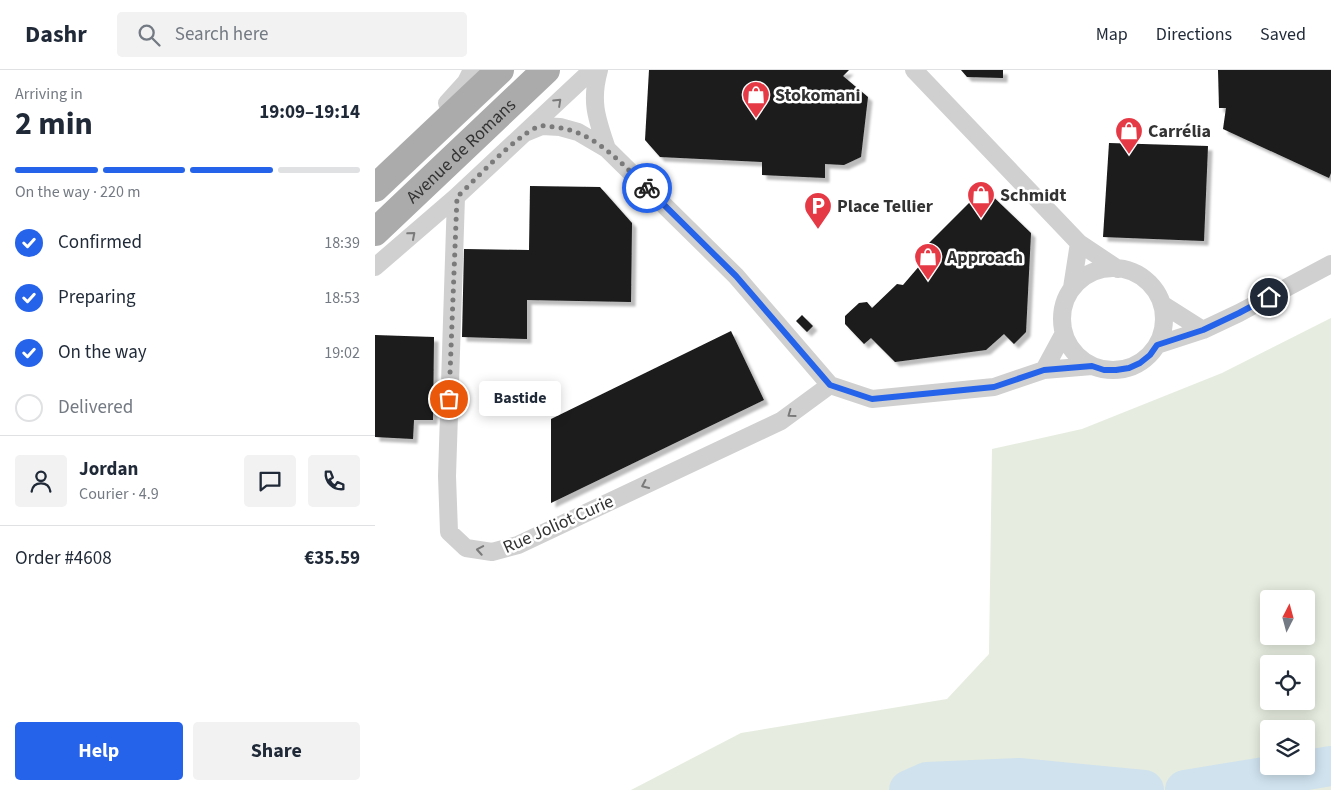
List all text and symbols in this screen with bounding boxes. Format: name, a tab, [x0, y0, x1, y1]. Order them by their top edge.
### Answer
search box	[117, 12, 467, 57]
text: Dashr	[25, 17, 87, 52]
icon: search	[135, 21, 163, 49]
text: Search here	[175, 21, 268, 48]
text: Map	[1096, 22, 1128, 47]
text: Directions	[1156, 22, 1232, 47]
text: Saved	[1260, 22, 1306, 47]
shop icon: Stokomani	[741, 80, 771, 119]
text: Arriving in	[15, 83, 83, 105]
place label: Stokomani	[775, 83, 861, 108]
street label: Avenue de Romans	[401, 93, 521, 209]
text: 19:09–19:14	[259, 99, 360, 126]
one-way arrow	[552, 99, 561, 108]
text: 2 min	[15, 101, 93, 147]
shop icon: Carrélia	[1114, 116, 1144, 155]
place label: Carrélia	[1148, 119, 1211, 144]
courier	[622, 163, 672, 213]
icon: bike	[633, 174, 661, 202]
shop icon: Schmidt	[966, 180, 996, 219]
text: On the way · 220 m	[15, 181, 140, 203]
place label: Schmidt	[1000, 183, 1066, 208]
parking icon: Place Tellier	[803, 191, 833, 230]
place label: Place Tellier	[837, 194, 934, 219]
icon: check	[15, 229, 43, 257]
text: Confirmed	[58, 229, 142, 256]
text: 18:39	[324, 232, 360, 254]
one-way arrow	[406, 232, 415, 241]
shop icon: Approach	[913, 242, 943, 281]
place label: Approach	[946, 245, 1023, 270]
pin	[1248, 276, 1290, 318]
icon: home	[1255, 283, 1283, 311]
icon: check	[15, 284, 43, 312]
text: Preparing	[58, 284, 136, 311]
text: 18:53	[324, 287, 360, 309]
icon: check	[15, 339, 43, 367]
text: On the way	[58, 339, 147, 366]
text: 19:02	[324, 342, 360, 364]
pin	[428, 378, 470, 420]
callout: Bastide	[479, 382, 561, 416]
icon: bag	[435, 385, 463, 413]
text: Bastide	[494, 387, 546, 409]
text: Delivered	[58, 394, 133, 421]
one-way arrow	[787, 408, 797, 417]
button: person	[15, 455, 67, 507]
button: chat	[244, 455, 296, 507]
button: phone	[308, 455, 360, 507]
text: Jordan	[79, 456, 138, 483]
one-way arrow	[641, 479, 650, 490]
text: Courier · 4.9	[79, 483, 159, 505]
street label: Rue Joliot Curie	[499, 489, 618, 560]
text: Order #4608	[15, 545, 112, 572]
text: €35.59	[304, 545, 360, 572]
one-way arrow	[475, 546, 484, 556]
north arrow	[1260, 590, 1315, 645]
map controls	[1260, 590, 1315, 775]
button: locate	[1260, 655, 1315, 710]
button: layers	[1260, 720, 1315, 775]
button: Help	[15, 722, 183, 780]
button: Share	[193, 722, 360, 780]

